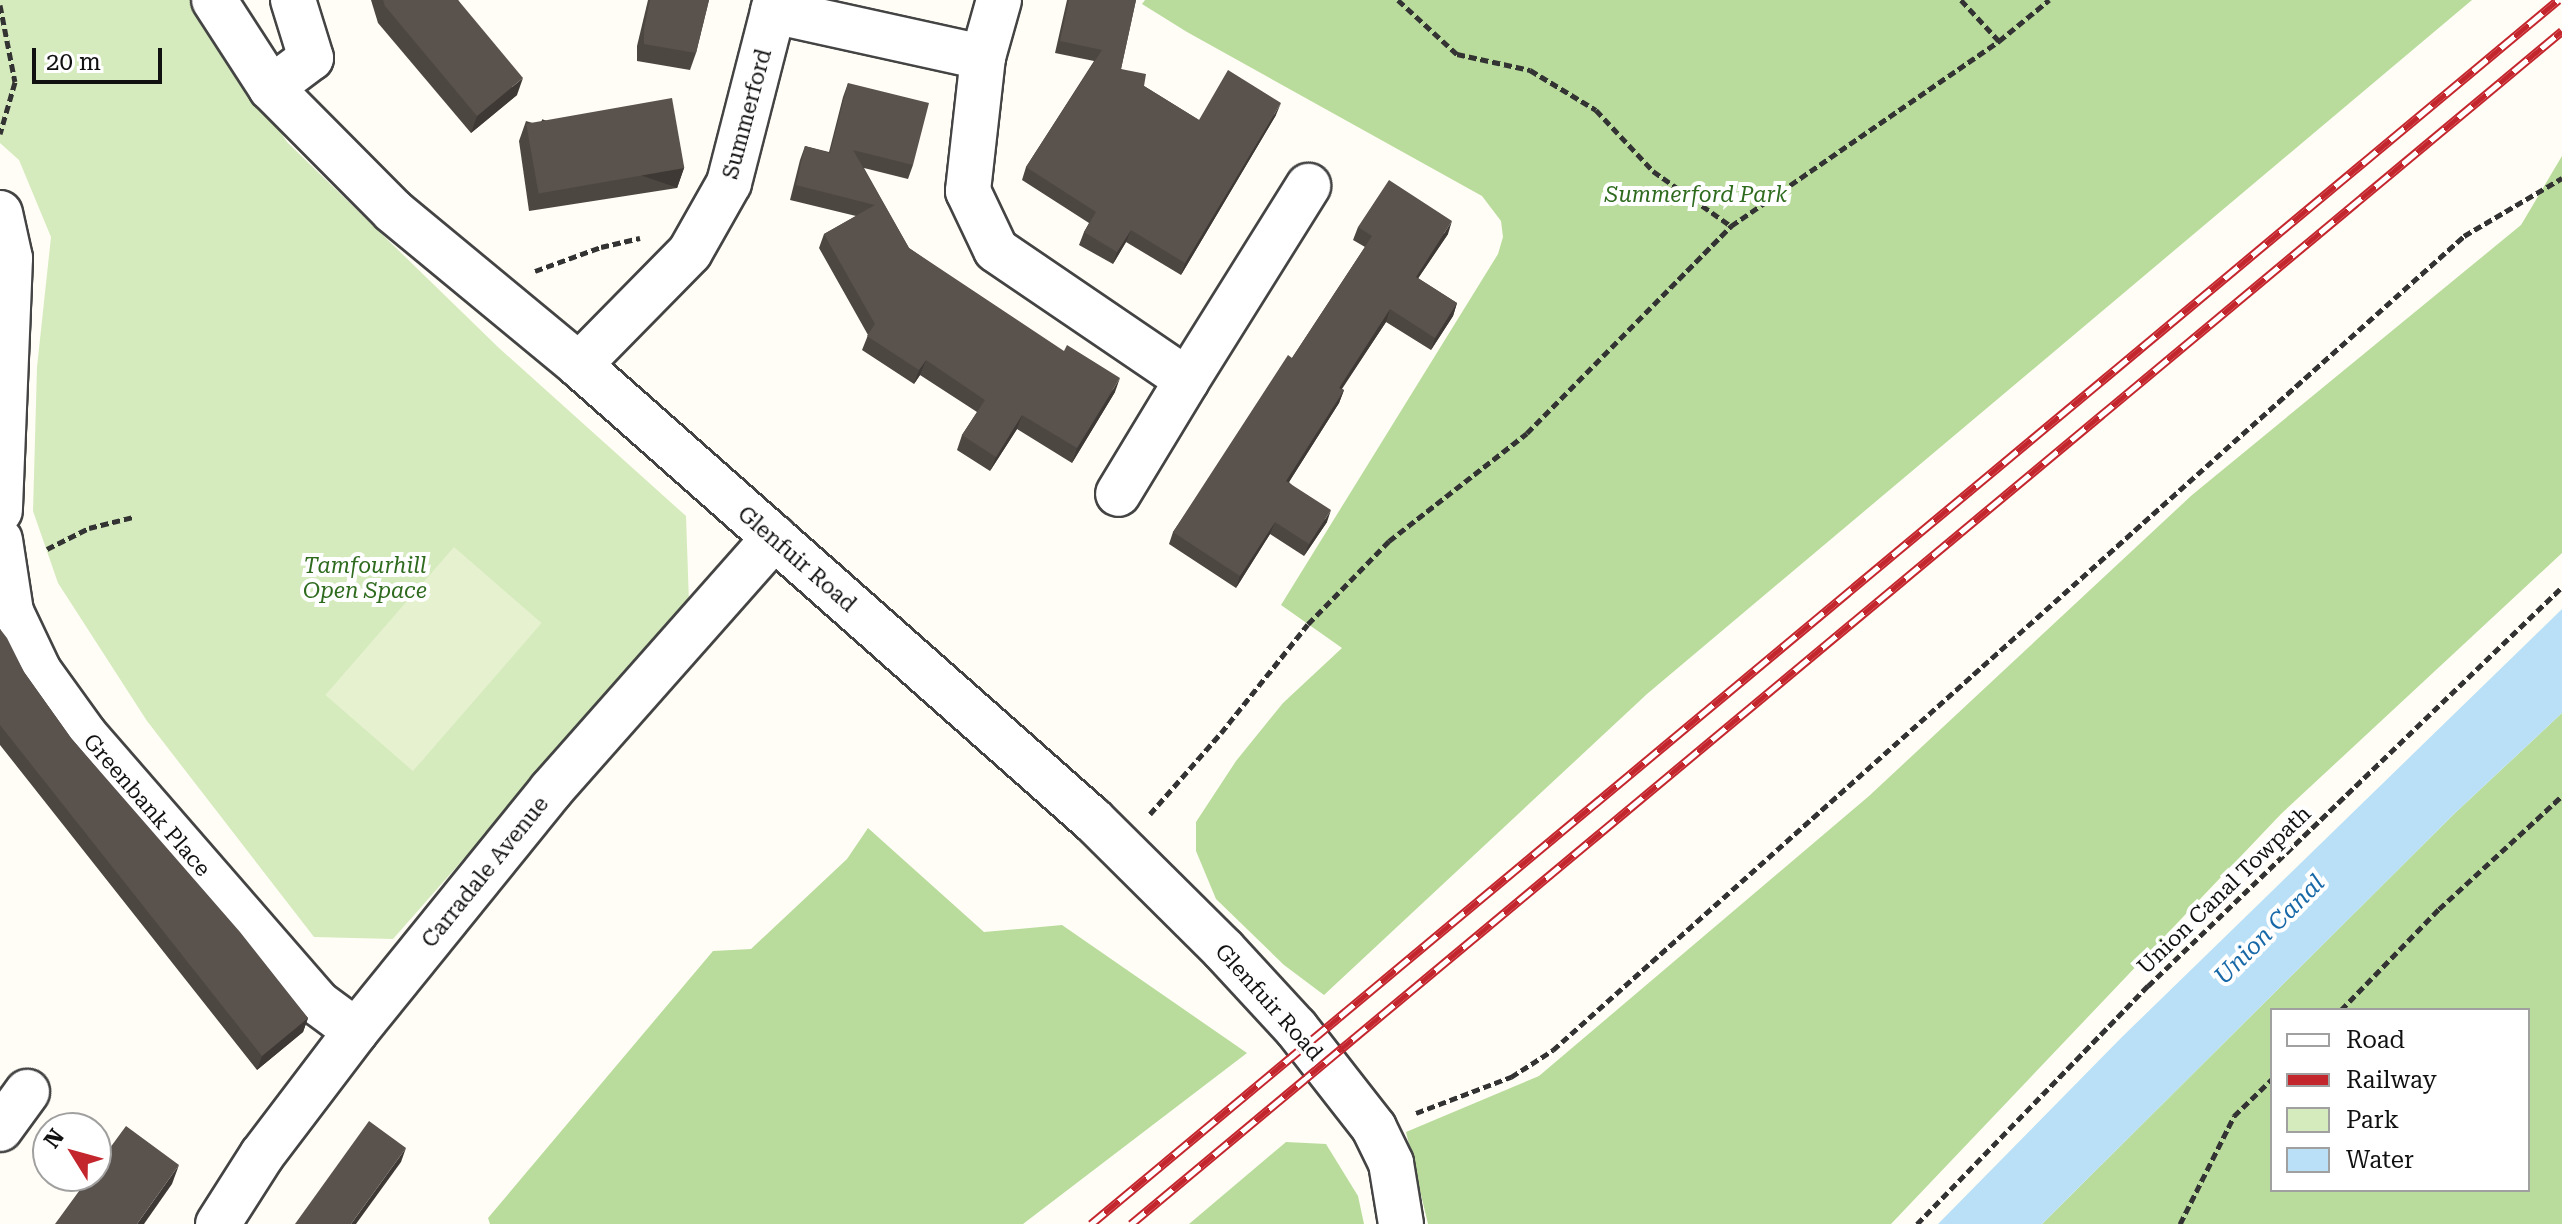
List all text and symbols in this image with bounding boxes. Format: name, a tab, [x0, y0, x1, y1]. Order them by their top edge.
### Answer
scale bar	[36, 32, 166, 82]
street label: Summerford	[717, 46, 777, 182]
text: 20 m	[46, 48, 101, 76]
park label: Summerford Park	[1605, 182, 1787, 208]
street label: Glenfuir Road	[732, 500, 862, 618]
park label: Tamfourhill Open Space	[303, 552, 427, 604]
street label: Greenbank Place	[78, 728, 216, 882]
street label: Carradale Avenue	[416, 791, 554, 953]
street label: Union Canal Towpath	[2132, 800, 2316, 980]
water label: Union Canal	[2209, 869, 2331, 991]
street label: Glenfuir Road	[1210, 938, 1328, 1066]
legend	[2270, 1008, 2530, 1192]
text: Road	[2346, 1026, 2405, 1054]
text: Railway	[2346, 1066, 2437, 1094]
text: Park	[2346, 1106, 2399, 1134]
north arrow	[32, 1112, 112, 1192]
text: N	[39, 1124, 69, 1153]
text: Water	[2346, 1146, 2414, 1174]

